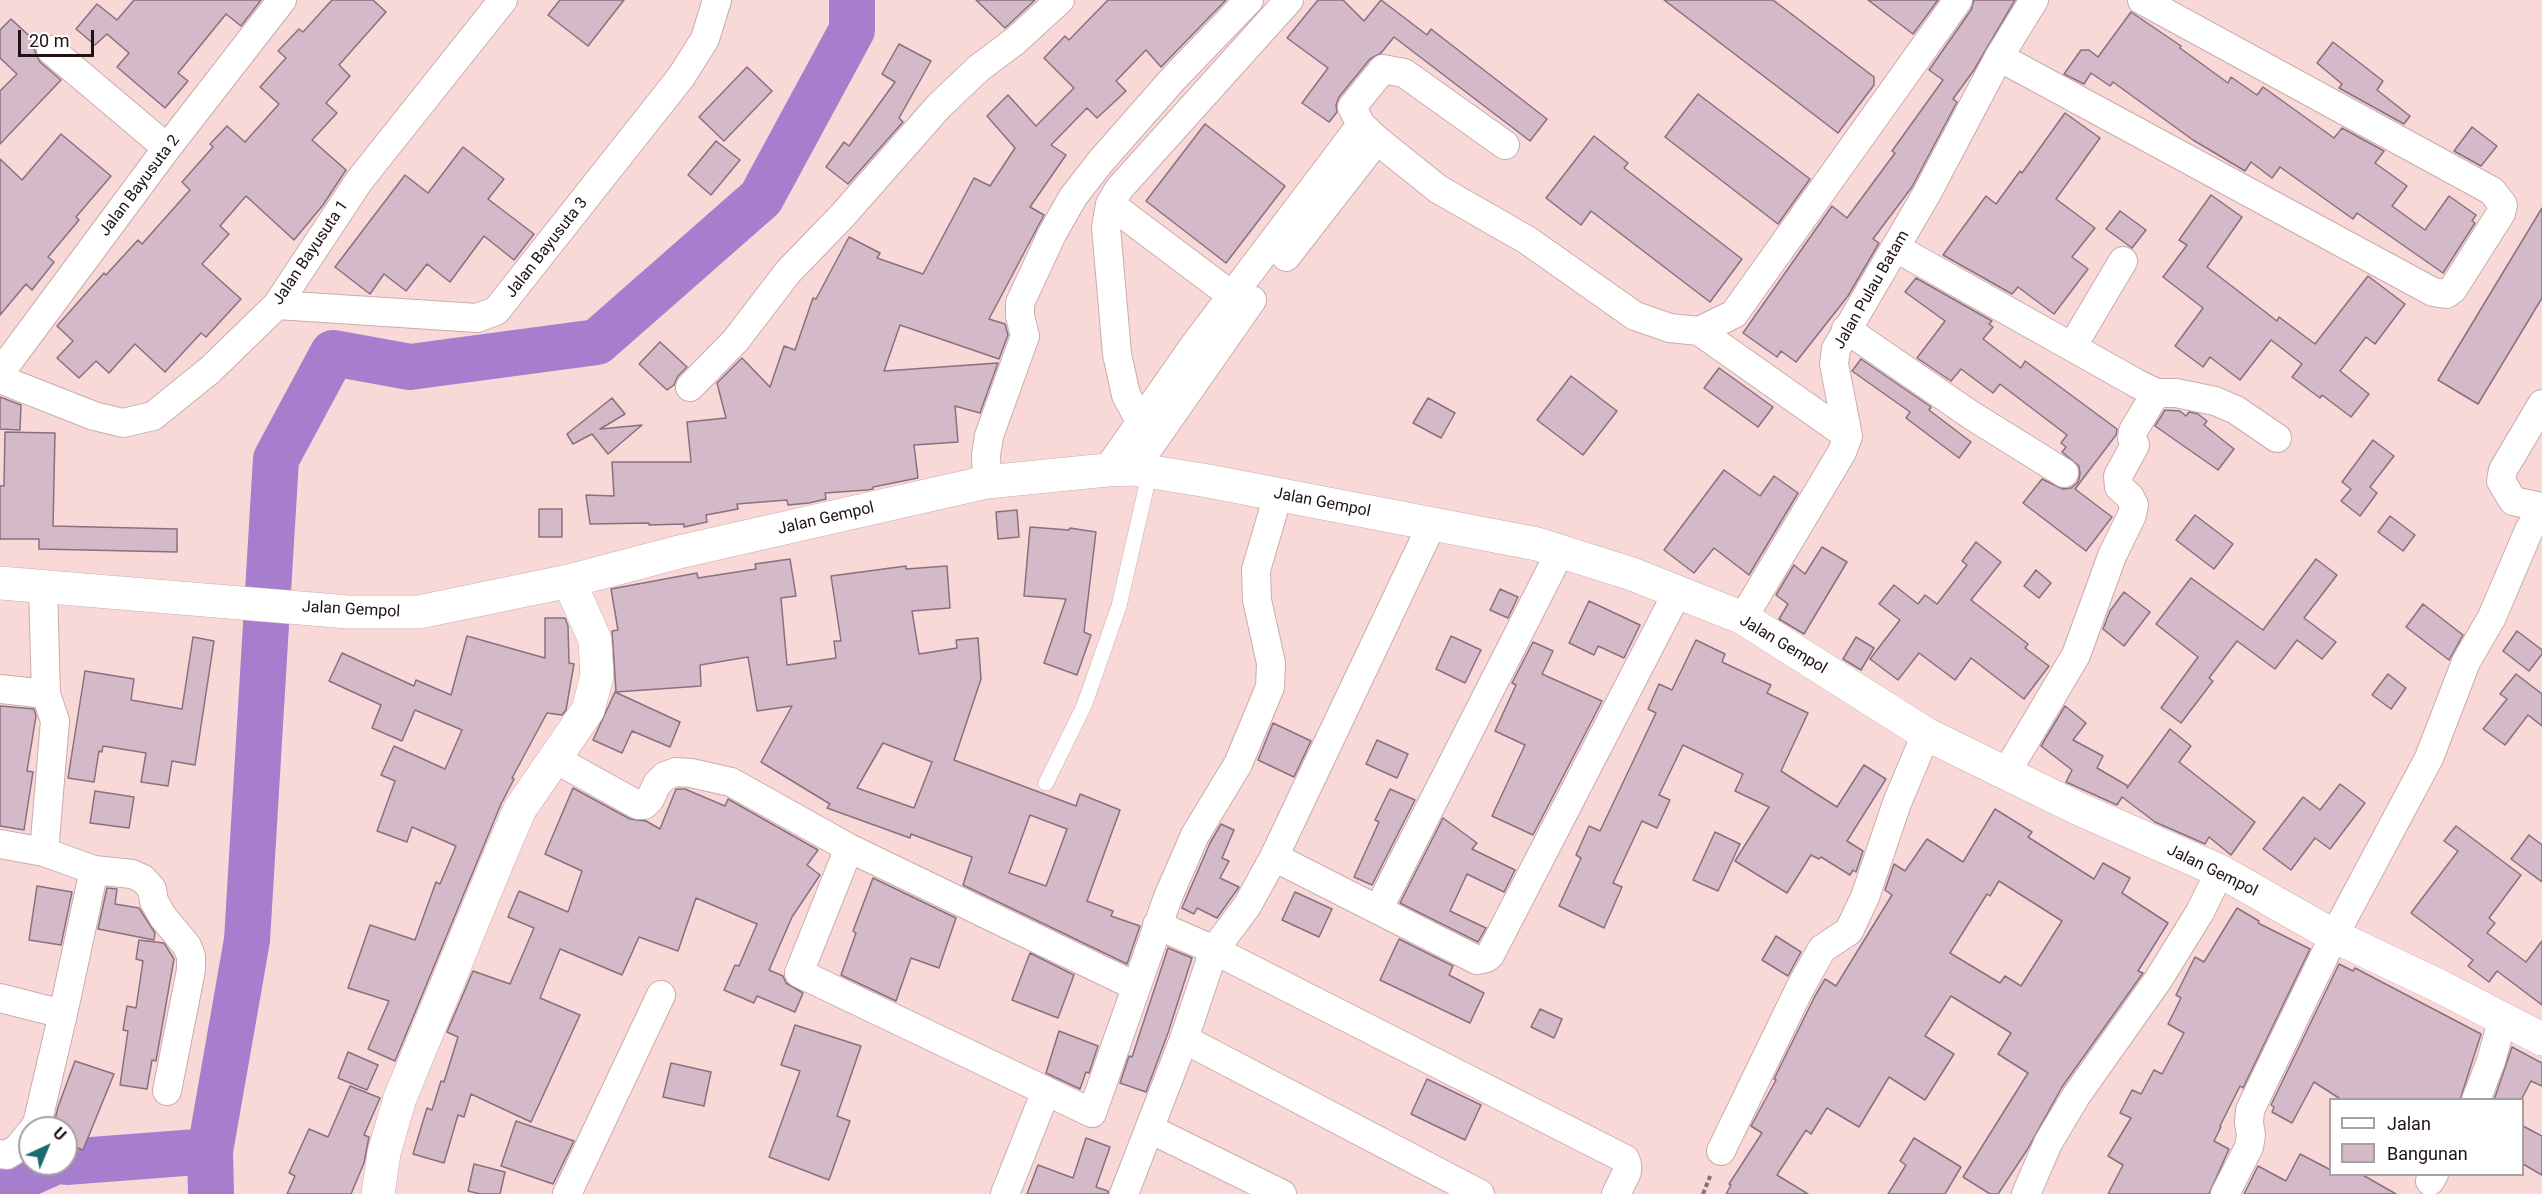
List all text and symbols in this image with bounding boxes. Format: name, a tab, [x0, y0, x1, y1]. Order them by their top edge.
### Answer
scale bar	[21, 18, 98, 56]
text: 20 m	[29, 30, 69, 51]
street label: Jalan Bayusuta 2	[96, 132, 184, 240]
street label: Jalan Bayusuta 3	[502, 194, 592, 302]
street label: Jalan Bayusuta 1	[269, 197, 353, 309]
street label: Jalan Pulau Batam	[1830, 227, 1914, 353]
street label: Jalan Gempol	[1272, 484, 1372, 522]
street label: Jalan Gempol	[776, 499, 876, 539]
street label: Jalan Gempol	[301, 598, 401, 622]
street label: Jalan Gempol	[1736, 611, 1830, 679]
street label: Jalan Gempol	[2164, 841, 2260, 901]
legend	[2329, 1098, 2524, 1176]
text: Jalan	[2387, 1113, 2431, 1134]
north arrow	[18, 1116, 78, 1176]
text: U	[49, 1124, 70, 1145]
text: Bangunan	[2387, 1143, 2468, 1164]

